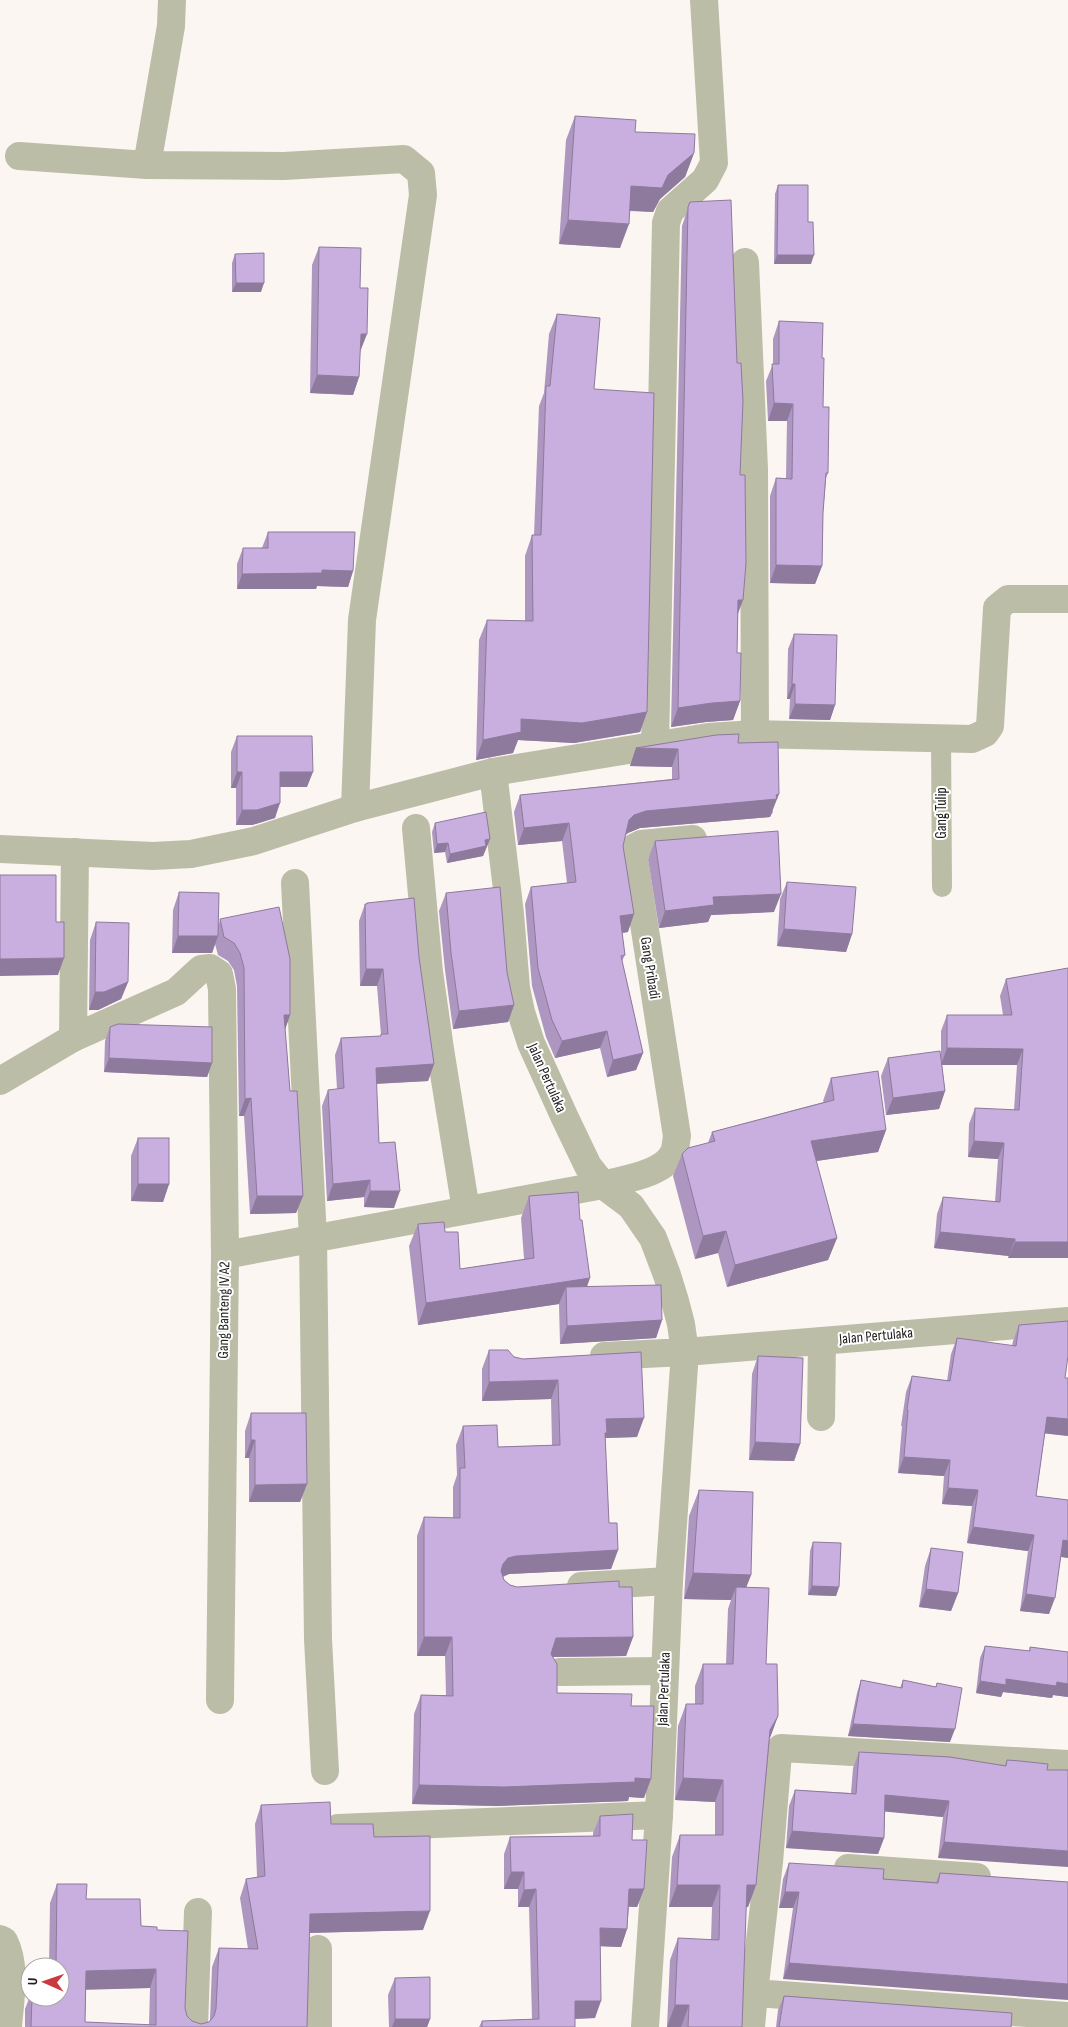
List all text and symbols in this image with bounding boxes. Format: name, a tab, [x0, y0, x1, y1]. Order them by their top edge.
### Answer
street label: Gang Tulip	[932, 787, 951, 839]
street label: Gang Pribadi	[636, 936, 664, 1001]
street label: Jalan Pertulaka	[523, 1039, 571, 1116]
street label: Gang Banteng IV A2	[214, 1261, 234, 1359]
street label: Jalan Pertulaka	[837, 1323, 914, 1349]
street label: Jalan Pertulaka	[653, 1651, 675, 1727]
north arrow	[20, 1957, 70, 2007]
text: U	[24, 1978, 41, 1986]

